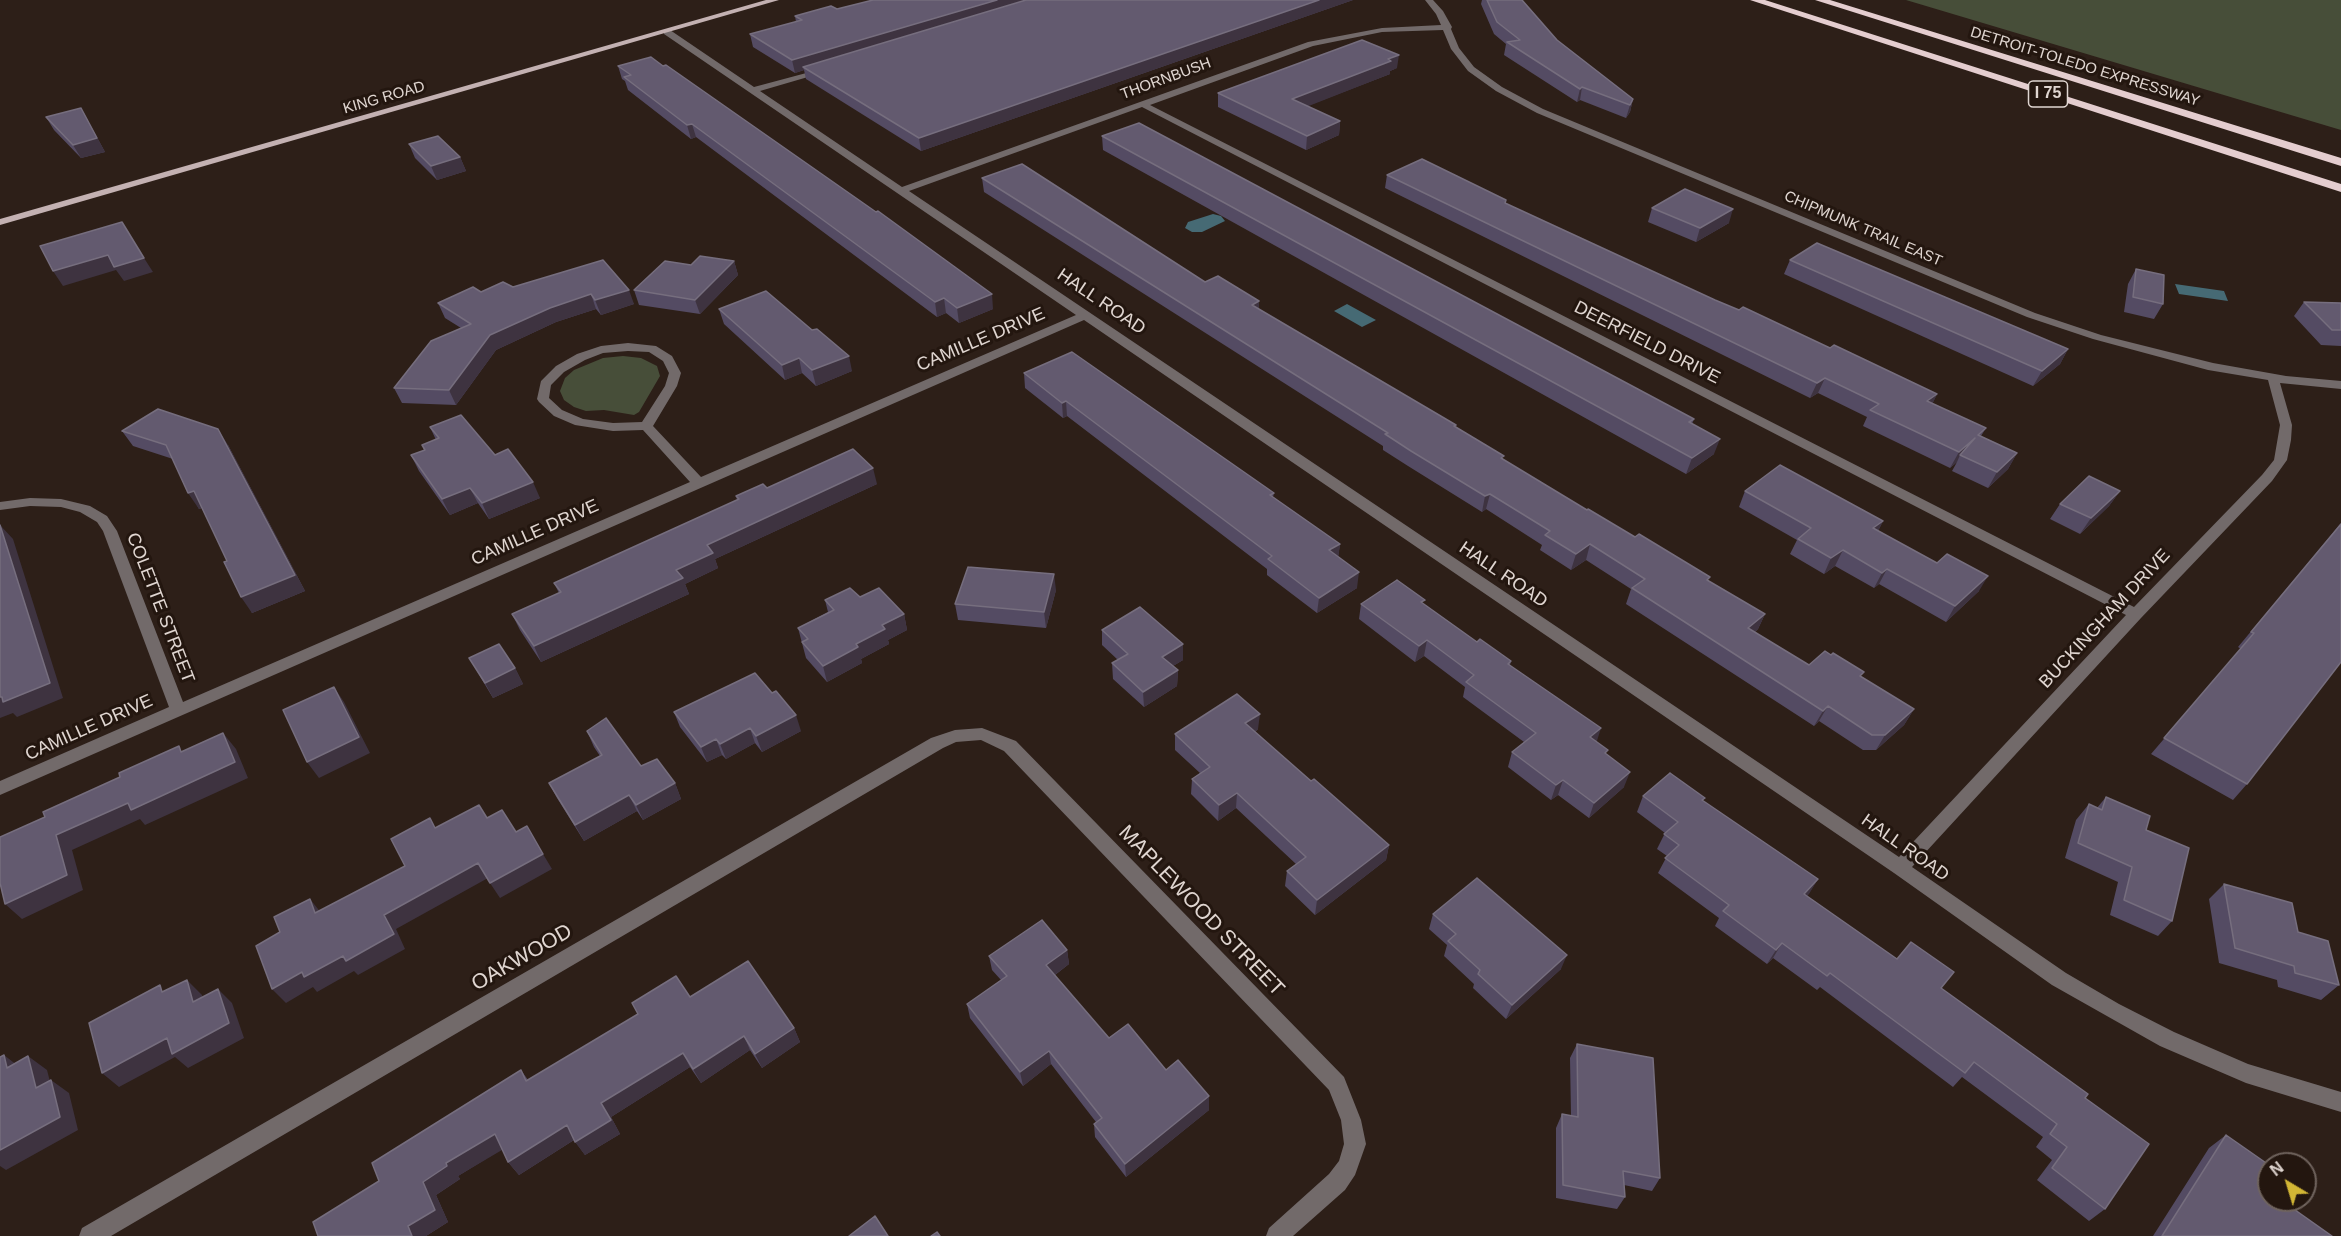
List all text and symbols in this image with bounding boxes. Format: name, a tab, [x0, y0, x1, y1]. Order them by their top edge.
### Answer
street label: DETROIT-TOLEDO EXPRESSWAY	[1968, 23, 2202, 111]
street label: THORNBUSH	[1118, 54, 1214, 104]
street label: KING ROAD	[341, 78, 427, 118]
road number: I 75	[2028, 81, 2068, 107]
street label: CHIPMUNK TRAIL EAST	[1781, 187, 1945, 271]
street label: HALL ROAD	[1053, 265, 1149, 339]
street label: DEERFIELD DRIVE	[1570, 297, 1724, 389]
street label: CAMILLE DRIVE	[914, 303, 1048, 377]
street label: CAMILLE DRIVE	[468, 495, 602, 571]
street label: COLETTE STREET	[121, 530, 199, 686]
street label: HALL ROAD	[1455, 538, 1551, 612]
street label: BUCKINGHAM DRIVE	[2035, 545, 2175, 693]
street label: CAMILLE DRIVE	[22, 690, 156, 766]
street label: HALL ROAD	[1857, 810, 1953, 886]
street label: MAPLEWOOD STREET	[1113, 820, 1289, 1002]
street label: OAKWOOD	[467, 919, 577, 997]
north arrow	[2257, 1152, 2317, 1212]
text: N	[2267, 1159, 2287, 1179]

